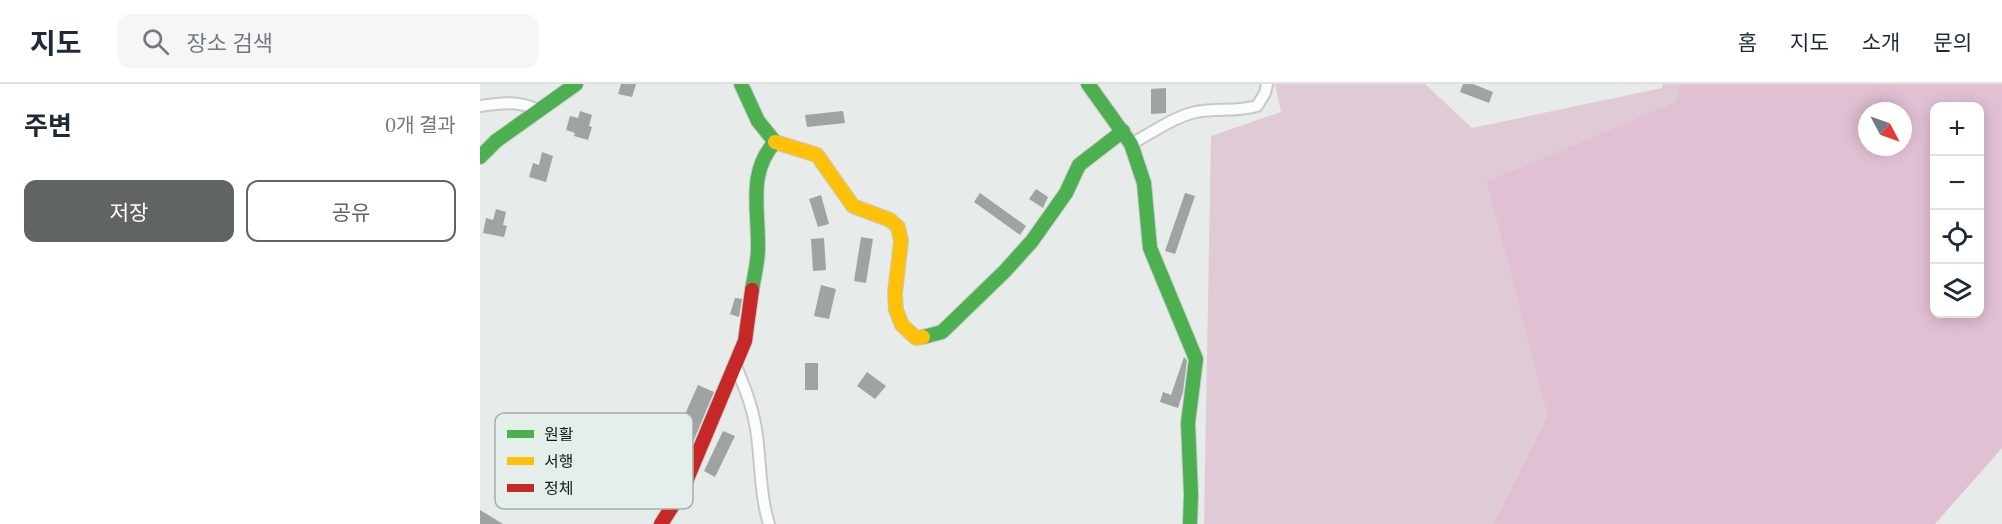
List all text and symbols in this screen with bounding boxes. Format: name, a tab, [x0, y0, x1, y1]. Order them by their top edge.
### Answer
search box	[118, 14, 538, 68]
text: 지도	[30, 24, 82, 61]
icon: search	[139, 25, 172, 58]
text: 장소 검색	[187, 28, 273, 57]
text: 홈	[1738, 28, 1757, 56]
text: 지도	[1790, 28, 1829, 56]
text: 소개	[1862, 28, 1900, 56]
text: 문의	[1933, 28, 1972, 56]
north arrow	[1858, 102, 1912, 156]
map controls	[1930, 102, 1984, 318]
button: +	[1930, 102, 1984, 156]
text: 주변	[24, 108, 72, 142]
text: 0개 결과	[385, 111, 456, 138]
button: −	[1930, 156, 1984, 210]
button: 저장	[24, 180, 234, 242]
button: 공유	[246, 180, 456, 242]
button: locate	[1930, 210, 1984, 264]
button: layers	[1930, 264, 1984, 318]
legend	[495, 413, 693, 509]
text: 원활	[544, 423, 574, 445]
text: 서행	[544, 450, 573, 472]
text: 정체	[544, 477, 573, 499]

